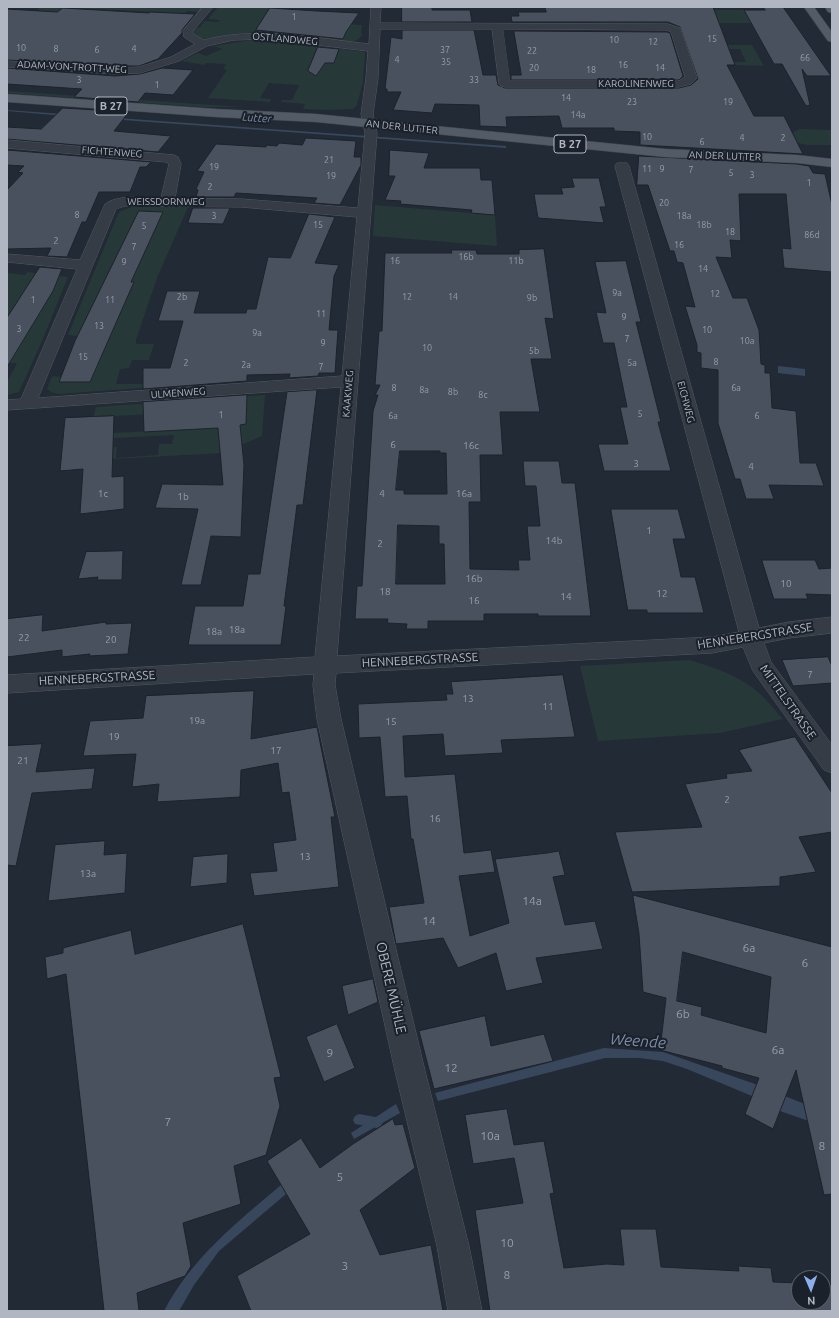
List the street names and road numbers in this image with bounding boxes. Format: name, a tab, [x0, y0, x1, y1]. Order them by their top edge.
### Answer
street label: OSTLANDWEG	[252, 30, 318, 48]
street label: ADAM-VON-TROTT-WEG	[17, 58, 127, 76]
street label: KAROLINENWEG	[598, 78, 674, 90]
road number: B 27	[95, 97, 127, 115]
street label: AN DER LUTTER	[365, 117, 439, 137]
road number: B 27	[554, 135, 586, 153]
street label: FICHTENWEG	[81, 144, 143, 160]
street label: AN DER LUTTER	[689, 149, 761, 163]
street label: WEISSDORNWEG	[127, 196, 205, 208]
street label: KAAKWEG	[340, 370, 356, 418]
street label: EICHWEG	[675, 380, 697, 424]
street label: ULMENWEG	[150, 385, 206, 401]
street label: HENNEBERGSTRASSE	[696, 620, 814, 652]
street label: HENNEBERGSTRASSE	[361, 650, 479, 670]
street label: MITTELSTRASSE	[757, 662, 819, 742]
street label: HENNEBERGSTRASSE	[38, 668, 156, 688]
street label: OBERE MÜHLE	[372, 940, 410, 1036]

